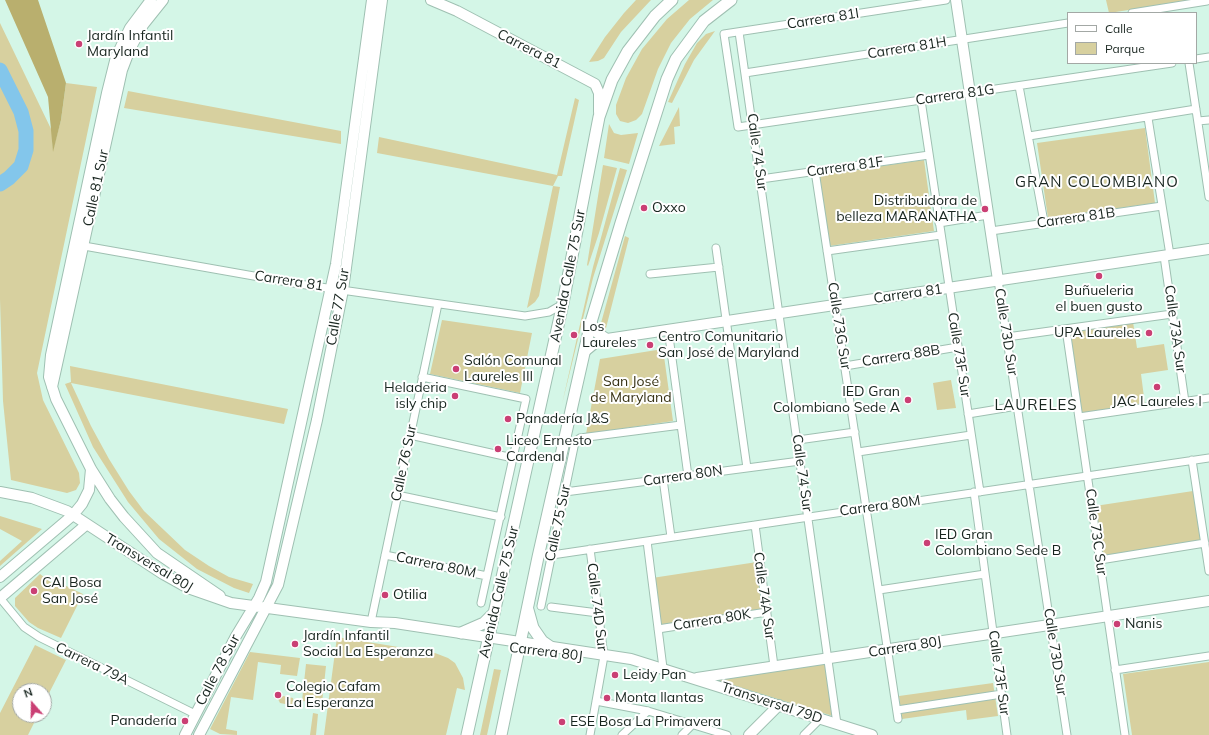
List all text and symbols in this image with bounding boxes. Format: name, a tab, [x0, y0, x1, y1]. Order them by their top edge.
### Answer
street label: Carrera 81I	[786, 5, 860, 33]
legend	[1067, 12, 1197, 64]
text: Calle	[1105, 21, 1132, 36]
street label: Carrera 81	[494, 26, 564, 72]
place label: Jardín Infantil Maryland	[87, 28, 173, 60]
street label: Carrera 81H	[866, 33, 948, 63]
marker: Jardín Infantil Maryland	[74, 39, 84, 49]
text: Parque	[1105, 41, 1145, 56]
street label: Carrera 81G	[914, 81, 996, 109]
street label: Calle 74 Sur	[743, 112, 771, 192]
street label: Calle 81 Sur	[80, 148, 112, 228]
street label: Carrera 81F	[806, 153, 884, 181]
district label: GRAN COLOMBIANO	[1015, 173, 1179, 191]
place label: Distribuidora de belleza MARANATHA	[836, 193, 977, 226]
place label: Oxxo	[652, 200, 686, 216]
marker: Oxxo	[639, 203, 649, 213]
marker: Distribuidora de belleza MARANATHA	[980, 204, 990, 214]
street label: Carrera 81B	[1036, 204, 1116, 232]
street label: Avenida Calle 75 Sur	[547, 208, 589, 344]
street label: Carrera 81	[253, 267, 325, 295]
street label: Calle 77 Sur	[323, 267, 353, 347]
marker: Buñueleria el buen gusto	[1094, 271, 1104, 281]
street label: Calle 73G Sur	[824, 281, 854, 371]
street label: Carrera 81	[873, 281, 943, 307]
place label: Buñueleria el buen gusto	[1056, 283, 1142, 316]
street label: Calle 73A Sur	[1161, 284, 1189, 374]
street label: Calle 73D Sur	[991, 287, 1021, 377]
street label: Calle 73F Sur	[944, 311, 974, 399]
place label: Los Laureles	[582, 319, 637, 352]
place label: UPA Laureles	[1054, 325, 1141, 341]
marker: UPA Laureles	[1144, 328, 1154, 338]
place label: Centro Comunitario San José de Maryland	[658, 329, 799, 362]
marker: Los Laureles	[569, 330, 579, 340]
marker: Centro Comunitario San José de Maryland	[645, 340, 655, 350]
street label: Carrera 88B	[861, 342, 941, 370]
place label: Salón Comunal Laureles III	[464, 353, 562, 386]
marker: Salón Comunal Laureles III	[451, 364, 461, 374]
park label: San José de Maryland	[590, 374, 672, 406]
place label: Heladeria isly chip	[384, 380, 447, 412]
marker: JAC Laureles I	[1152, 382, 1162, 392]
place label: IED Gran Colombiano Sede A	[773, 384, 900, 416]
marker: Heladeria isly chip	[450, 391, 460, 401]
place label: JAC Laureles I	[1112, 394, 1202, 410]
marker: IED Gran Colombiano Sede A	[903, 395, 913, 405]
district label: LAURELES	[994, 396, 1078, 414]
place label: Panadería J&S	[516, 411, 609, 427]
marker: Panadería J&S	[503, 414, 513, 424]
street label: Calle 76 Sur	[388, 423, 420, 503]
place label: Liceo Ernesto Cardenal	[506, 433, 592, 466]
street label: Calle 74 Sur	[788, 433, 816, 513]
marker: Liceo Ernesto Cardenal	[493, 444, 503, 454]
street label: Carrera 80N	[642, 462, 724, 490]
street label: Calle 75 Sur	[542, 483, 574, 563]
street label: Calle 73C Sur	[1082, 487, 1110, 577]
street label: Carrera 80M	[839, 492, 921, 520]
street label: Avenida Calle 75 Sur	[476, 524, 522, 660]
place label: IED Gran Colombiano Sede B	[935, 527, 1061, 560]
street label: Transversal 80J	[102, 530, 196, 596]
marker: IED Gran Colombiano Sede B	[922, 538, 932, 548]
street label: Carrera 80M	[394, 548, 478, 582]
street label: Calle 74A Sur	[750, 551, 778, 641]
street label: Calle 74D Sur	[583, 562, 611, 652]
place label: CAI Bosa San José	[42, 575, 102, 608]
marker: CAI Bosa San José	[29, 586, 39, 596]
place label: Otilia	[393, 587, 427, 603]
marker: Otilia	[380, 590, 390, 600]
street label: Carrera 80K	[672, 606, 752, 634]
street label: Calle 73D Sur	[1040, 607, 1070, 697]
place label: Nanis	[1125, 616, 1162, 632]
marker: Nanis	[1112, 619, 1122, 629]
place label: Jardín Infantil Social La Esperanza	[303, 628, 433, 660]
street label: Calle 73F Sur	[985, 629, 1013, 717]
street label: Calle 78 Sur	[192, 632, 244, 708]
street label: Carrera 80J	[867, 633, 943, 661]
street label: Carrera 79A	[53, 639, 131, 689]
marker: Jardín Infantil Social La Esperanza	[290, 639, 300, 649]
street label: Carrera 80J	[508, 639, 584, 665]
place label: Leidy Pan	[623, 667, 686, 683]
marker: Leidy Pan	[610, 670, 620, 680]
place label: Colegio Cafam La Esperanza	[286, 679, 381, 712]
street label: Transversal 79D	[719, 679, 825, 727]
north arrow	[12, 683, 52, 723]
text: N	[22, 685, 35, 701]
marker: Colegio Cafam La Esperanza	[273, 690, 283, 700]
place label: Monta llantas	[615, 690, 704, 706]
marker: Monta llantas	[602, 693, 612, 703]
place label: Panadería	[110, 713, 177, 729]
place label: ESE Bosa La Primavera	[570, 714, 721, 730]
marker: Panadería	[180, 716, 190, 726]
marker: ESE Bosa La Primavera	[557, 717, 567, 727]

